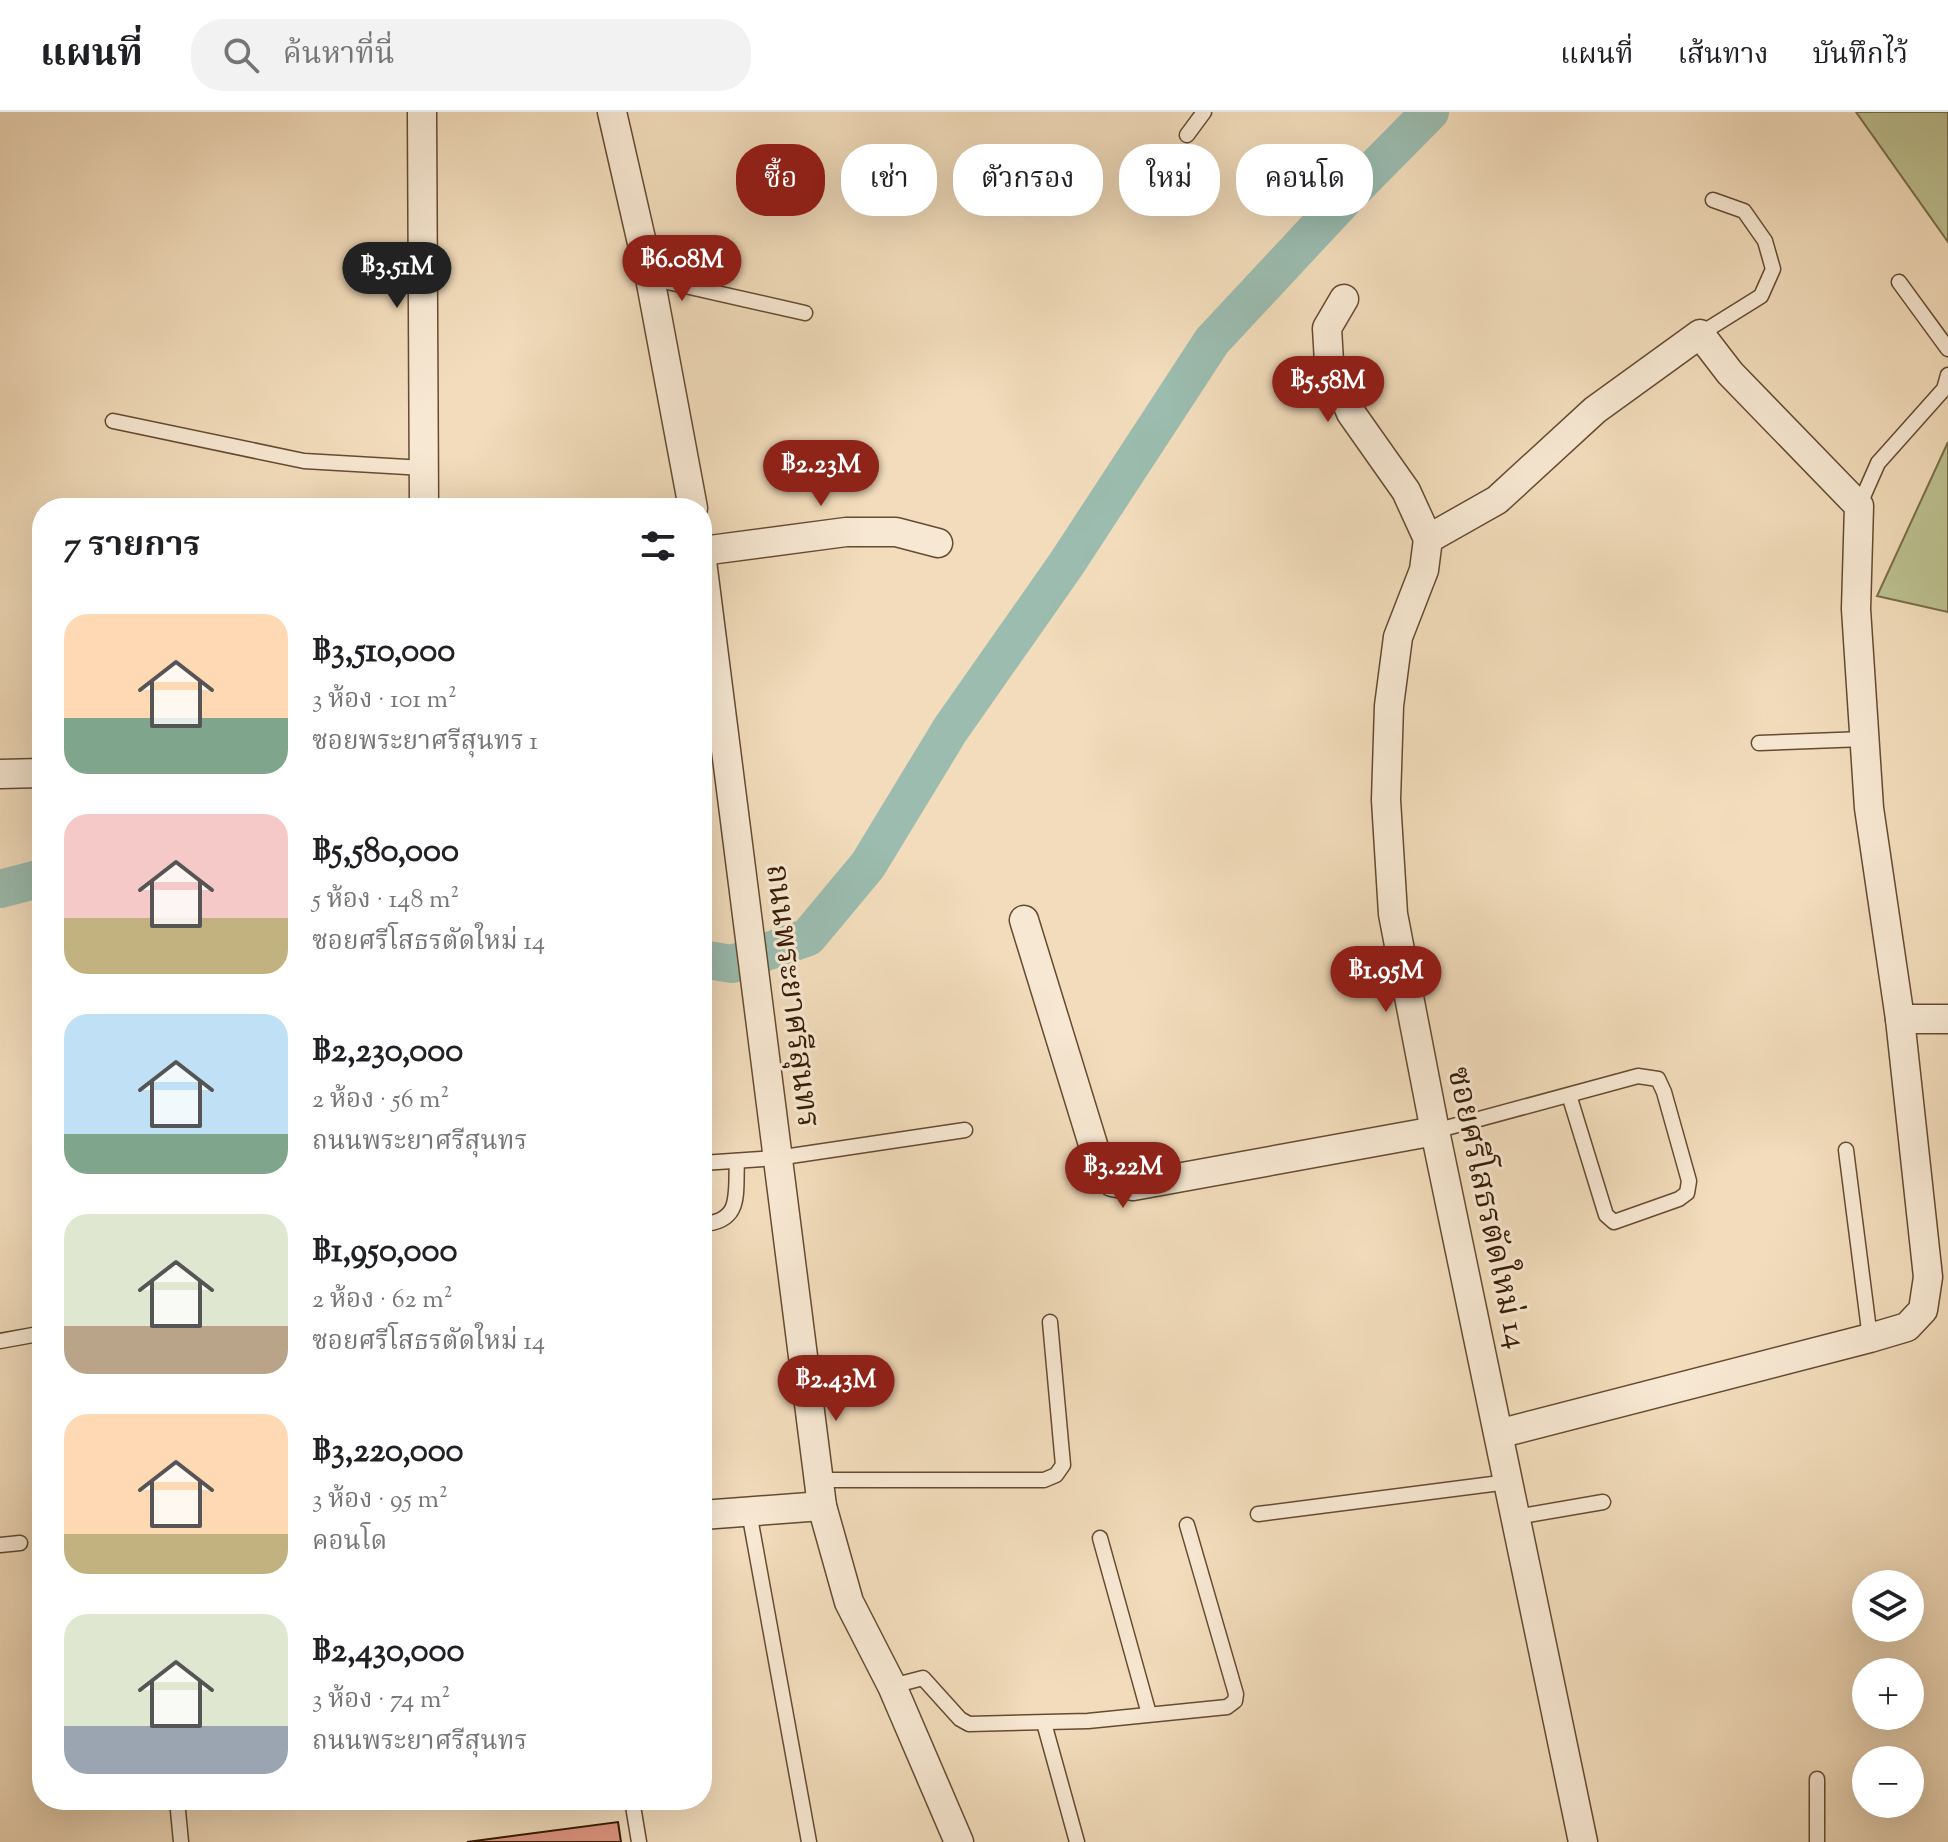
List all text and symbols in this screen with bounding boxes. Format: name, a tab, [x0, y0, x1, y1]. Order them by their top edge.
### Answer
search box	[191, 19, 751, 91]
text: แผนที่	[40, 29, 143, 83]
icon: search	[219, 33, 263, 77]
text: ค้นหาที่นี่	[283, 34, 395, 77]
text: แผนที่	[1560, 36, 1633, 76]
text: เส้นทาง	[1677, 36, 1769, 76]
text: บันทึกไว้	[1813, 36, 1908, 76]
chip: ซื้อ	[736, 144, 825, 216]
chip: เช่า	[841, 144, 937, 216]
chip: ตัวกรอง	[953, 144, 1103, 216]
chip: ใหม่	[1119, 144, 1220, 216]
chip: คอนโด	[1236, 144, 1373, 216]
pin: ฿6.08M	[617, 235, 747, 303]
pin: ฿3.51M	[332, 242, 462, 310]
text: ฿6.08M	[640, 242, 724, 279]
text: ฿3.51M	[360, 249, 434, 286]
pin: ฿5.58M	[1263, 356, 1393, 424]
text: ฿5.58M	[1290, 363, 1366, 400]
pin: ฿2.23M	[756, 440, 886, 508]
text: ฿2.23M	[781, 447, 861, 484]
text: 7 รายการ	[64, 522, 200, 571]
icon: filters	[636, 524, 680, 568]
text: ฿3,510,000	[312, 628, 455, 677]
icon: home	[128, 646, 224, 742]
text: 3 ห้อง · 101 m²	[312, 682, 457, 719]
text: ซอยพระยาศรีสุนทร 1	[312, 724, 538, 761]
text: ฿5,580,000	[312, 828, 459, 877]
icon: home	[128, 846, 224, 942]
street label: ถนนพระยาศรีสุนทร	[752, 862, 830, 1130]
text: 5 ห้อง · 148 m²	[312, 882, 459, 919]
text: ซอยศรีโสธรตัดใหม่ 14	[312, 924, 545, 961]
pin: ฿1.95M	[1321, 946, 1451, 1014]
text: ฿1.95M	[1348, 953, 1424, 990]
text: ฿2,230,000	[312, 1028, 463, 1077]
icon: home	[128, 1046, 224, 1142]
street label: ซอยศรีโสธรตัดใหม่ 14	[1434, 1062, 1540, 1353]
text: 2 ห้อง · 56 m²	[312, 1082, 449, 1119]
text: ถนนพระยาศรีสุนทร	[312, 1124, 527, 1161]
pin: ฿3.22M	[1058, 1142, 1188, 1210]
text: ฿3.22M	[1083, 1149, 1163, 1186]
text: ฿1,950,000	[312, 1228, 457, 1277]
icon: home	[128, 1246, 224, 1342]
text: 2 ห้อง · 62 m²	[312, 1282, 452, 1319]
text: ซอยศรีโสธรตัดใหม่ 14	[312, 1324, 545, 1361]
pin: ฿2.43M	[771, 1355, 901, 1423]
text: ฿2.43M	[796, 1362, 876, 1399]
text: ฿3,220,000	[312, 1428, 464, 1477]
icon: home	[128, 1446, 224, 1542]
text: 3 ห้อง · 95 m²	[312, 1482, 448, 1519]
text: คอนโด	[312, 1524, 387, 1561]
map controls	[1852, 1570, 1924, 1818]
button: layers	[1852, 1570, 1924, 1642]
text: ฿2,430,000	[312, 1628, 465, 1677]
icon: home	[128, 1646, 224, 1742]
button: +	[1852, 1658, 1924, 1730]
text: 3 ห้อง · 74 m²	[312, 1682, 450, 1719]
text: ถนนพระยาศรีสุนทร	[312, 1724, 527, 1761]
button: −	[1852, 1746, 1924, 1818]

